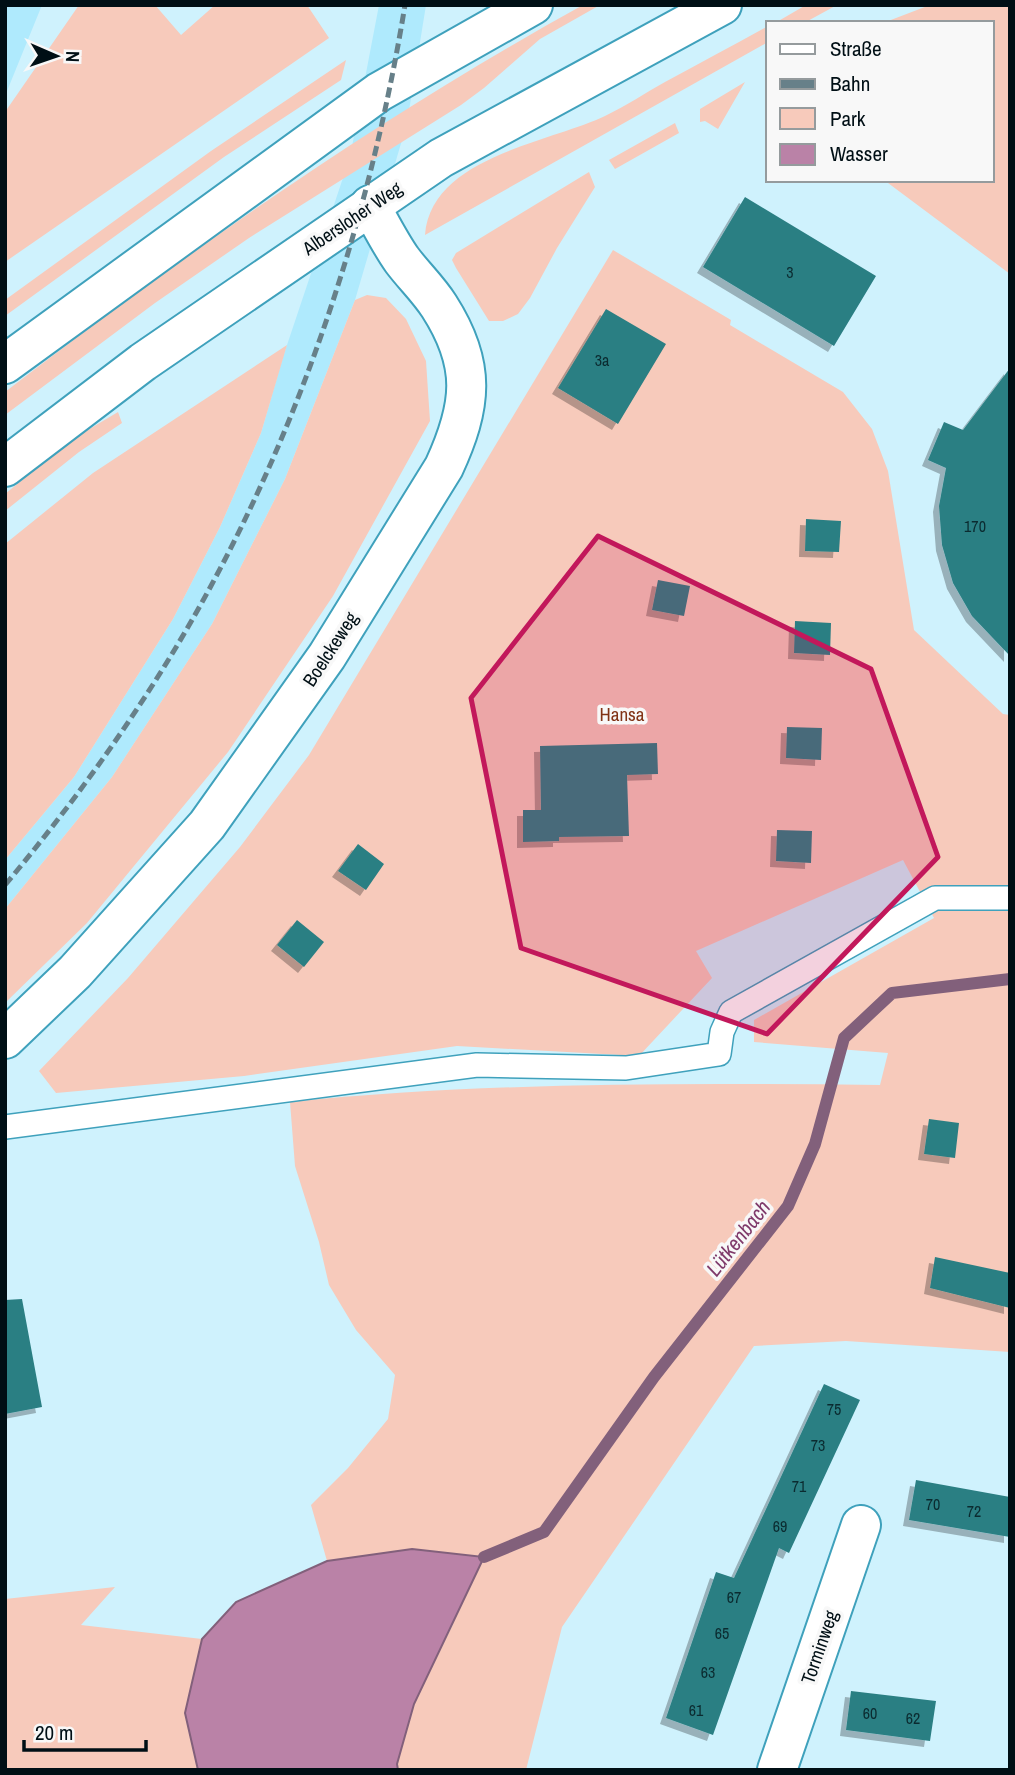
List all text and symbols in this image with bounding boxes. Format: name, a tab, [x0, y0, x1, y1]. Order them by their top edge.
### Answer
north arrow	[21, 21, 91, 91]
legend	[766, 21, 994, 182]
text: Straße	[830, 34, 882, 63]
text: N	[60, 51, 86, 63]
text: Bahn	[830, 69, 870, 98]
text: Park	[830, 104, 866, 133]
text: Wasser	[830, 139, 888, 168]
street label: Albersloher Weg	[296, 175, 407, 261]
house number: 3	[786, 261, 794, 283]
house number: 3a	[595, 349, 610, 371]
house number: 170	[964, 515, 986, 537]
street label: Boelckeweg	[296, 606, 364, 691]
park label: Hansa	[599, 701, 645, 727]
water label: Lütkenbach	[699, 1194, 777, 1282]
house number: 75	[827, 1398, 841, 1420]
house number: 73	[811, 1434, 825, 1456]
house number: 71	[792, 1475, 807, 1497]
house number: 70	[926, 1493, 940, 1515]
house number: 72	[967, 1500, 981, 1522]
house number: 69	[773, 1515, 787, 1537]
house number: 67	[727, 1586, 741, 1608]
street label: Torminweg	[794, 1606, 844, 1687]
house number: 65	[715, 1622, 729, 1644]
house number: 63	[701, 1661, 715, 1683]
house number: 61	[689, 1699, 704, 1721]
house number: 60	[863, 1702, 877, 1724]
house number: 62	[906, 1707, 920, 1729]
scale bar	[24, 1708, 147, 1752]
text: 20 m	[35, 1718, 73, 1747]

